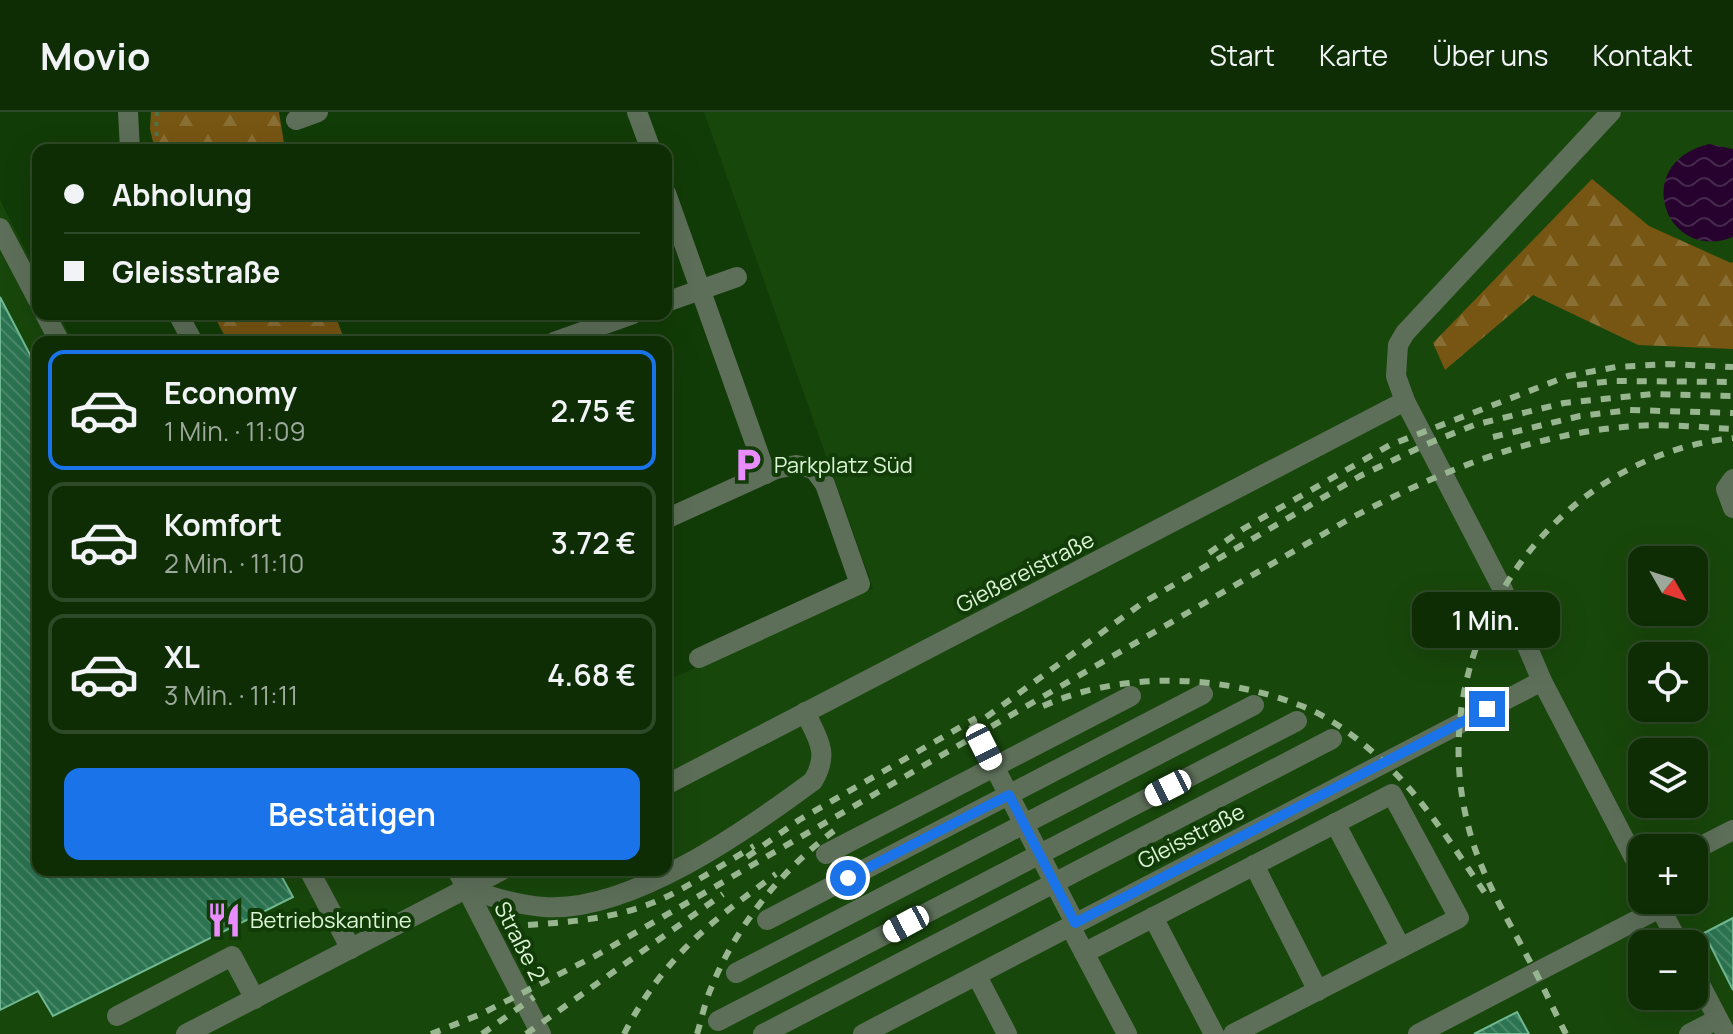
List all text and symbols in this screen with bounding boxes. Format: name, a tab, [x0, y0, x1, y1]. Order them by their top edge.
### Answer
text: Movio	[40, 29, 150, 81]
text: Start	[1210, 36, 1275, 74]
text: Karte	[1319, 36, 1388, 74]
text: Über uns	[1432, 36, 1548, 74]
text: Kontakt	[1592, 36, 1693, 74]
text: Abholung	[112, 174, 252, 215]
text: Gleisstraße	[112, 251, 280, 292]
text: Economy	[164, 372, 297, 413]
icon: car	[68, 374, 140, 446]
text: 2.75 €	[550, 390, 636, 431]
text: 1 Min. · 11:09	[164, 413, 306, 449]
parking icon: Parkplatz Süd	[729, 446, 767, 484]
place label: Parkplatz Süd	[774, 450, 913, 480]
text: Komfort	[164, 504, 282, 545]
icon: car	[68, 506, 140, 578]
text: 3.72 €	[551, 522, 636, 563]
street label: Gießereistraße	[951, 524, 1099, 620]
text: 2 Min. · 11:10	[164, 545, 304, 581]
north arrow	[1628, 546, 1708, 626]
map controls	[1628, 546, 1708, 1010]
callout: 1 Min.	[1413, 593, 1561, 649]
text: 1 Min.	[1452, 602, 1520, 638]
text: XL	[164, 636, 200, 677]
icon: car	[68, 638, 140, 710]
button: locate	[1628, 642, 1708, 722]
text: 4.68 €	[547, 654, 636, 695]
text: 3 Min. · 11:11	[164, 677, 298, 713]
route end	[1469, 691, 1505, 727]
car	[962, 720, 1006, 774]
button: layers	[1628, 738, 1708, 818]
car	[1141, 766, 1195, 810]
button: Bestätigen	[64, 768, 640, 860]
street label: Gleisstraße	[1132, 796, 1250, 876]
button: +	[1628, 834, 1708, 914]
route start	[830, 860, 866, 896]
street label: Straße 2	[487, 896, 553, 986]
restaurant icon: Betriebskantine	[205, 901, 243, 939]
car	[879, 902, 933, 946]
place label: Betriebskantine	[250, 905, 412, 935]
button: −	[1628, 930, 1708, 1010]

